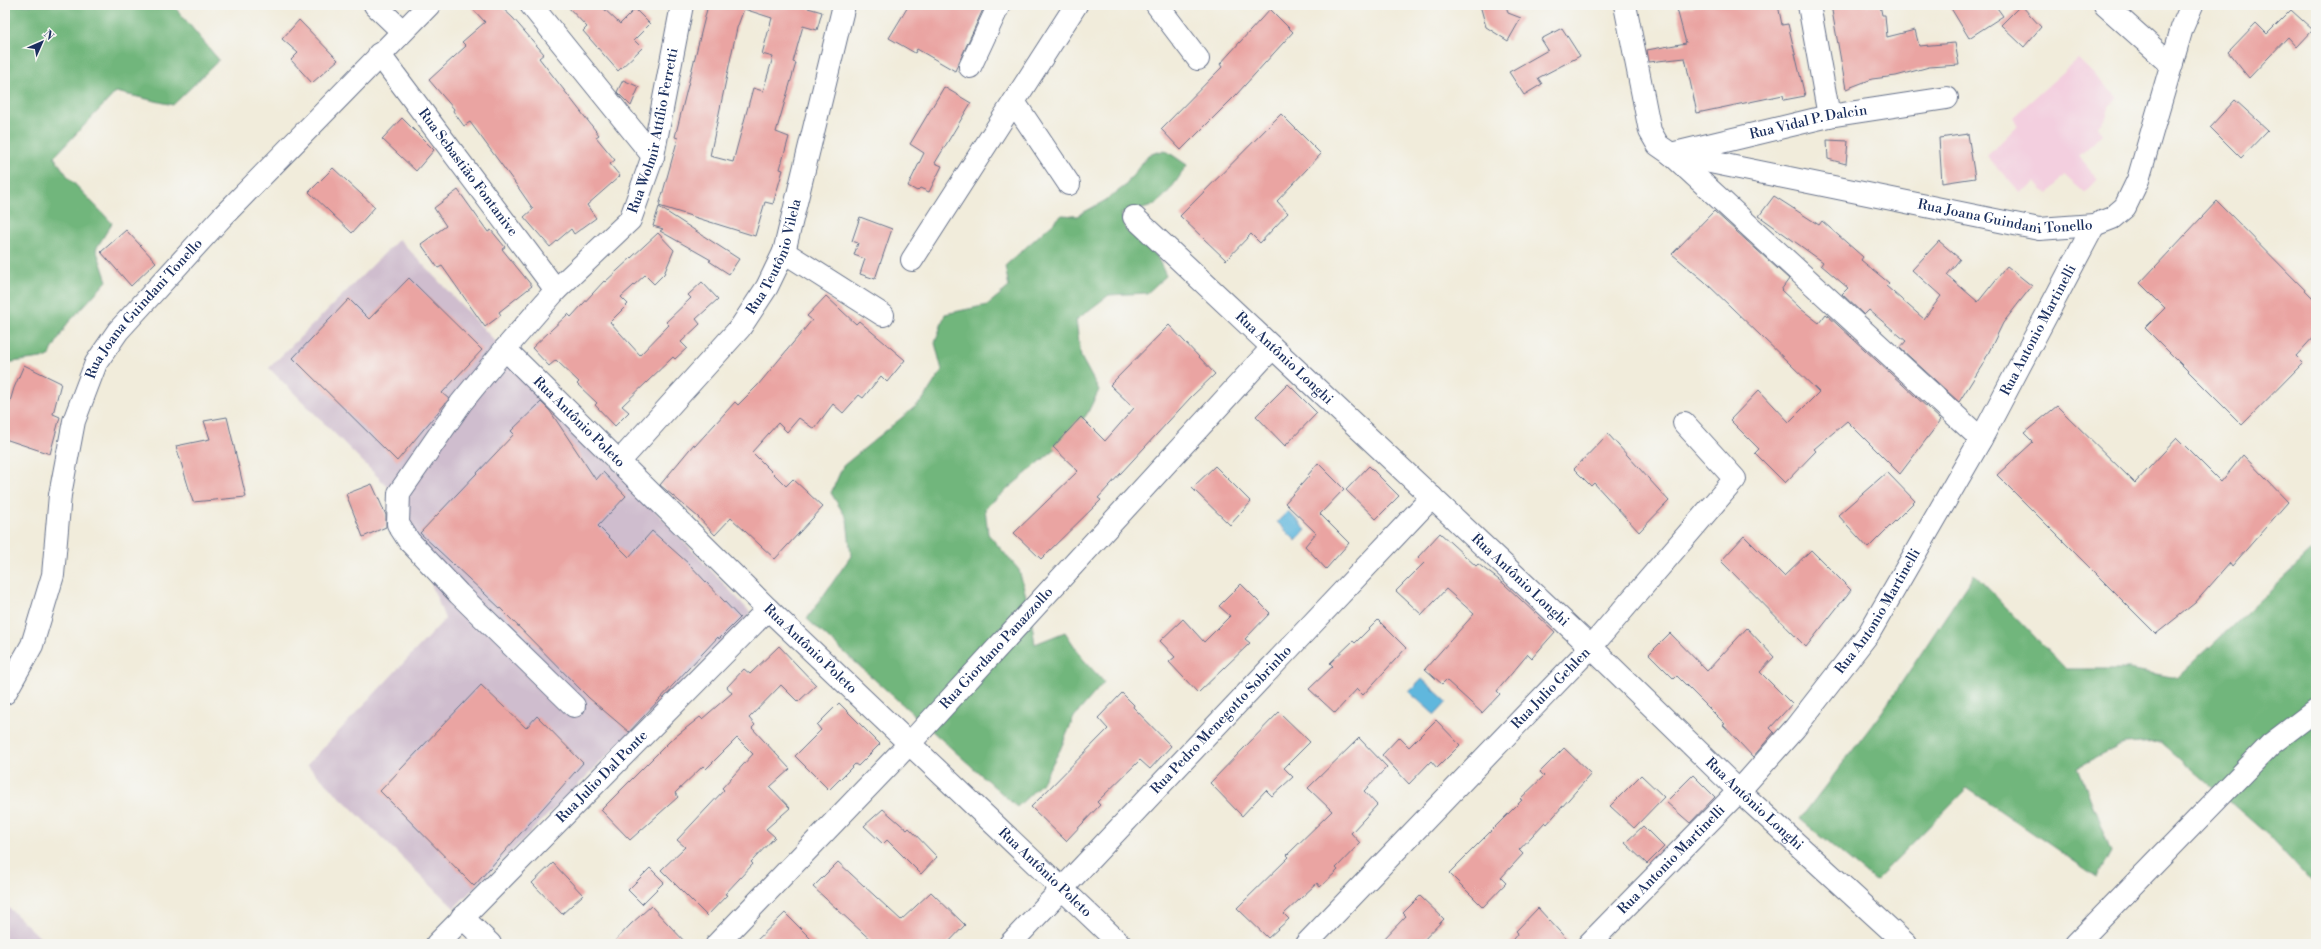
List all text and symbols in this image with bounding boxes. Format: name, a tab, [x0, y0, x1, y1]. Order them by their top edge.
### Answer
north arrow	[22, 22, 62, 62]
text: N	[40, 28, 57, 44]
street label: Rua Wolmir Attílio Ferretti	[624, 46, 683, 216]
street label: Rua Vidal P. Dalcin	[1748, 101, 1869, 144]
street label: Rua Sebastião Fontanive	[414, 105, 522, 240]
street label: Rua Joana Guindani Tonello	[1916, 195, 2093, 238]
street label: Rua Teutônio Vilela	[742, 196, 806, 318]
street label: Rua Joana Guindani Tonello	[82, 235, 207, 382]
street label: Rua Antonio Martinelli	[1996, 261, 2081, 399]
street label: Rua Antônio Longhi	[1231, 308, 1337, 409]
street label: Rua Antônio Poleto	[529, 373, 629, 472]
street label: Rua Antônio Longhi	[1467, 530, 1573, 631]
street label: Rua Antonio Martinelli	[1831, 545, 1925, 678]
street label: Rua Giordano Panazzollo	[936, 583, 1057, 713]
street label: Rua Antônio Poleto	[760, 600, 861, 698]
street label: Rua Pedro Menegotto Sobrinho	[1147, 642, 1296, 798]
street label: Rua Julio Gehlen	[1508, 643, 1595, 733]
street label: Rua Julio Dal Ponte	[553, 727, 652, 827]
street label: Rua Antônio Longhi	[1701, 754, 1807, 855]
street label: Rua Antonio Martinelli	[1614, 801, 1729, 918]
street label: Rua Antônio Poleto	[994, 824, 1095, 921]

